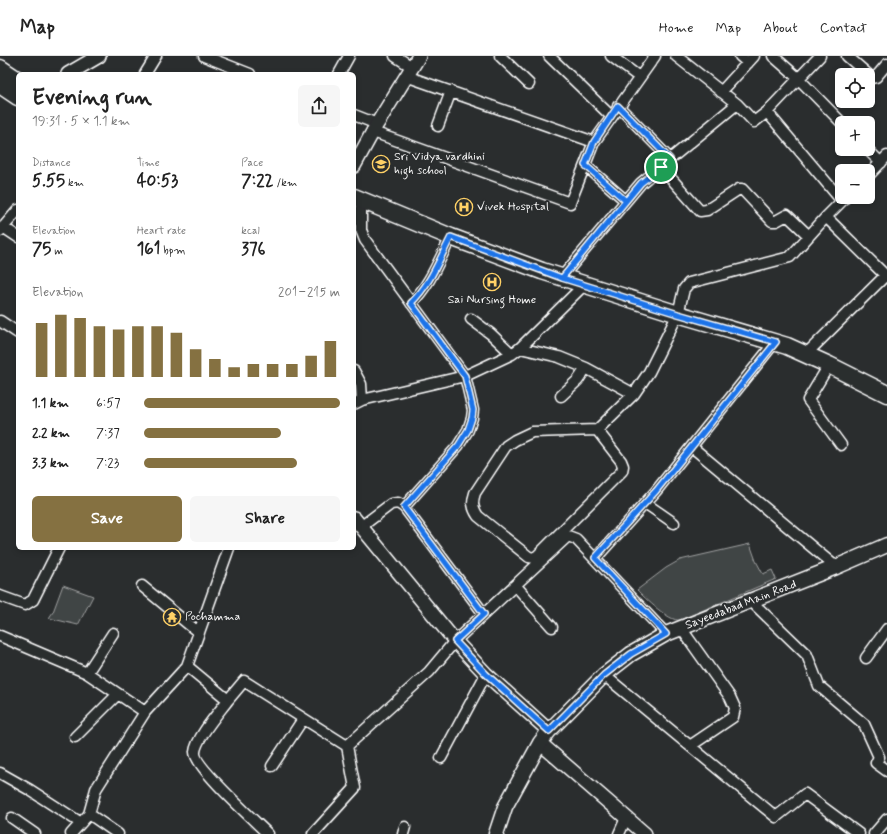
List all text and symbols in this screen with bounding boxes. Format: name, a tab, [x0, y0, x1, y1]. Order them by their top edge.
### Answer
text: Map	[20, 15, 55, 40]
text: Home	[659, 19, 693, 37]
text: Map	[715, 19, 741, 37]
text: About	[763, 19, 798, 37]
text: Contact	[820, 19, 867, 37]
map controls	[835, 68, 875, 204]
button: locate	[835, 68, 875, 108]
text: Evening run	[32, 84, 152, 112]
button: share	[298, 85, 340, 127]
text: 19:31 · 5 × 1.1 km	[32, 113, 130, 130]
button: +	[835, 116, 875, 156]
place label: Sri Vidya vardhini high school	[394, 149, 485, 180]
pin	[644, 150, 678, 184]
school or university icon: Sri Vidya vardhini high school	[371, 154, 391, 174]
text: Distance	[32, 156, 71, 170]
text: Time	[137, 156, 160, 170]
text: Pace	[241, 156, 263, 170]
icon: arrive	[650, 156, 672, 178]
button: −	[835, 164, 875, 204]
text: 5.55	[32, 170, 65, 192]
text: 40:53	[137, 170, 178, 192]
text: 7:22	[241, 170, 274, 192]
text: km	[65, 176, 84, 190]
text: /km	[274, 176, 297, 190]
hospital icon: Vivek Hospital	[454, 197, 474, 217]
place label: Vivek Hospital	[477, 199, 549, 215]
text: Elevation	[32, 224, 75, 238]
text: Heart rate	[137, 224, 186, 238]
text: kcal	[241, 224, 260, 238]
text: 75	[32, 238, 51, 260]
text: 161	[137, 238, 160, 260]
text: 376	[241, 238, 266, 260]
text: m	[51, 244, 63, 258]
text: bpm	[160, 244, 185, 258]
hospital icon: Sai Nursing Home	[482, 272, 502, 292]
text: Elevation	[32, 284, 83, 301]
text: 201–215 m	[278, 284, 340, 301]
place label: Sai Nursing Home	[448, 292, 536, 309]
text: 1.1 km	[32, 395, 69, 412]
text: 6:57	[96, 395, 120, 412]
text: 2.2 km	[32, 425, 70, 442]
text: 7:37	[96, 425, 120, 442]
text: 3.3 km	[32, 455, 69, 472]
text: 7:23	[96, 455, 119, 472]
button: Save	[32, 496, 182, 542]
button: Share	[190, 496, 340, 542]
street label: Sayeedabad Main Road	[683, 576, 799, 634]
temple icon: Pochamma	[162, 607, 182, 627]
place label: Pochamma	[185, 609, 241, 625]

